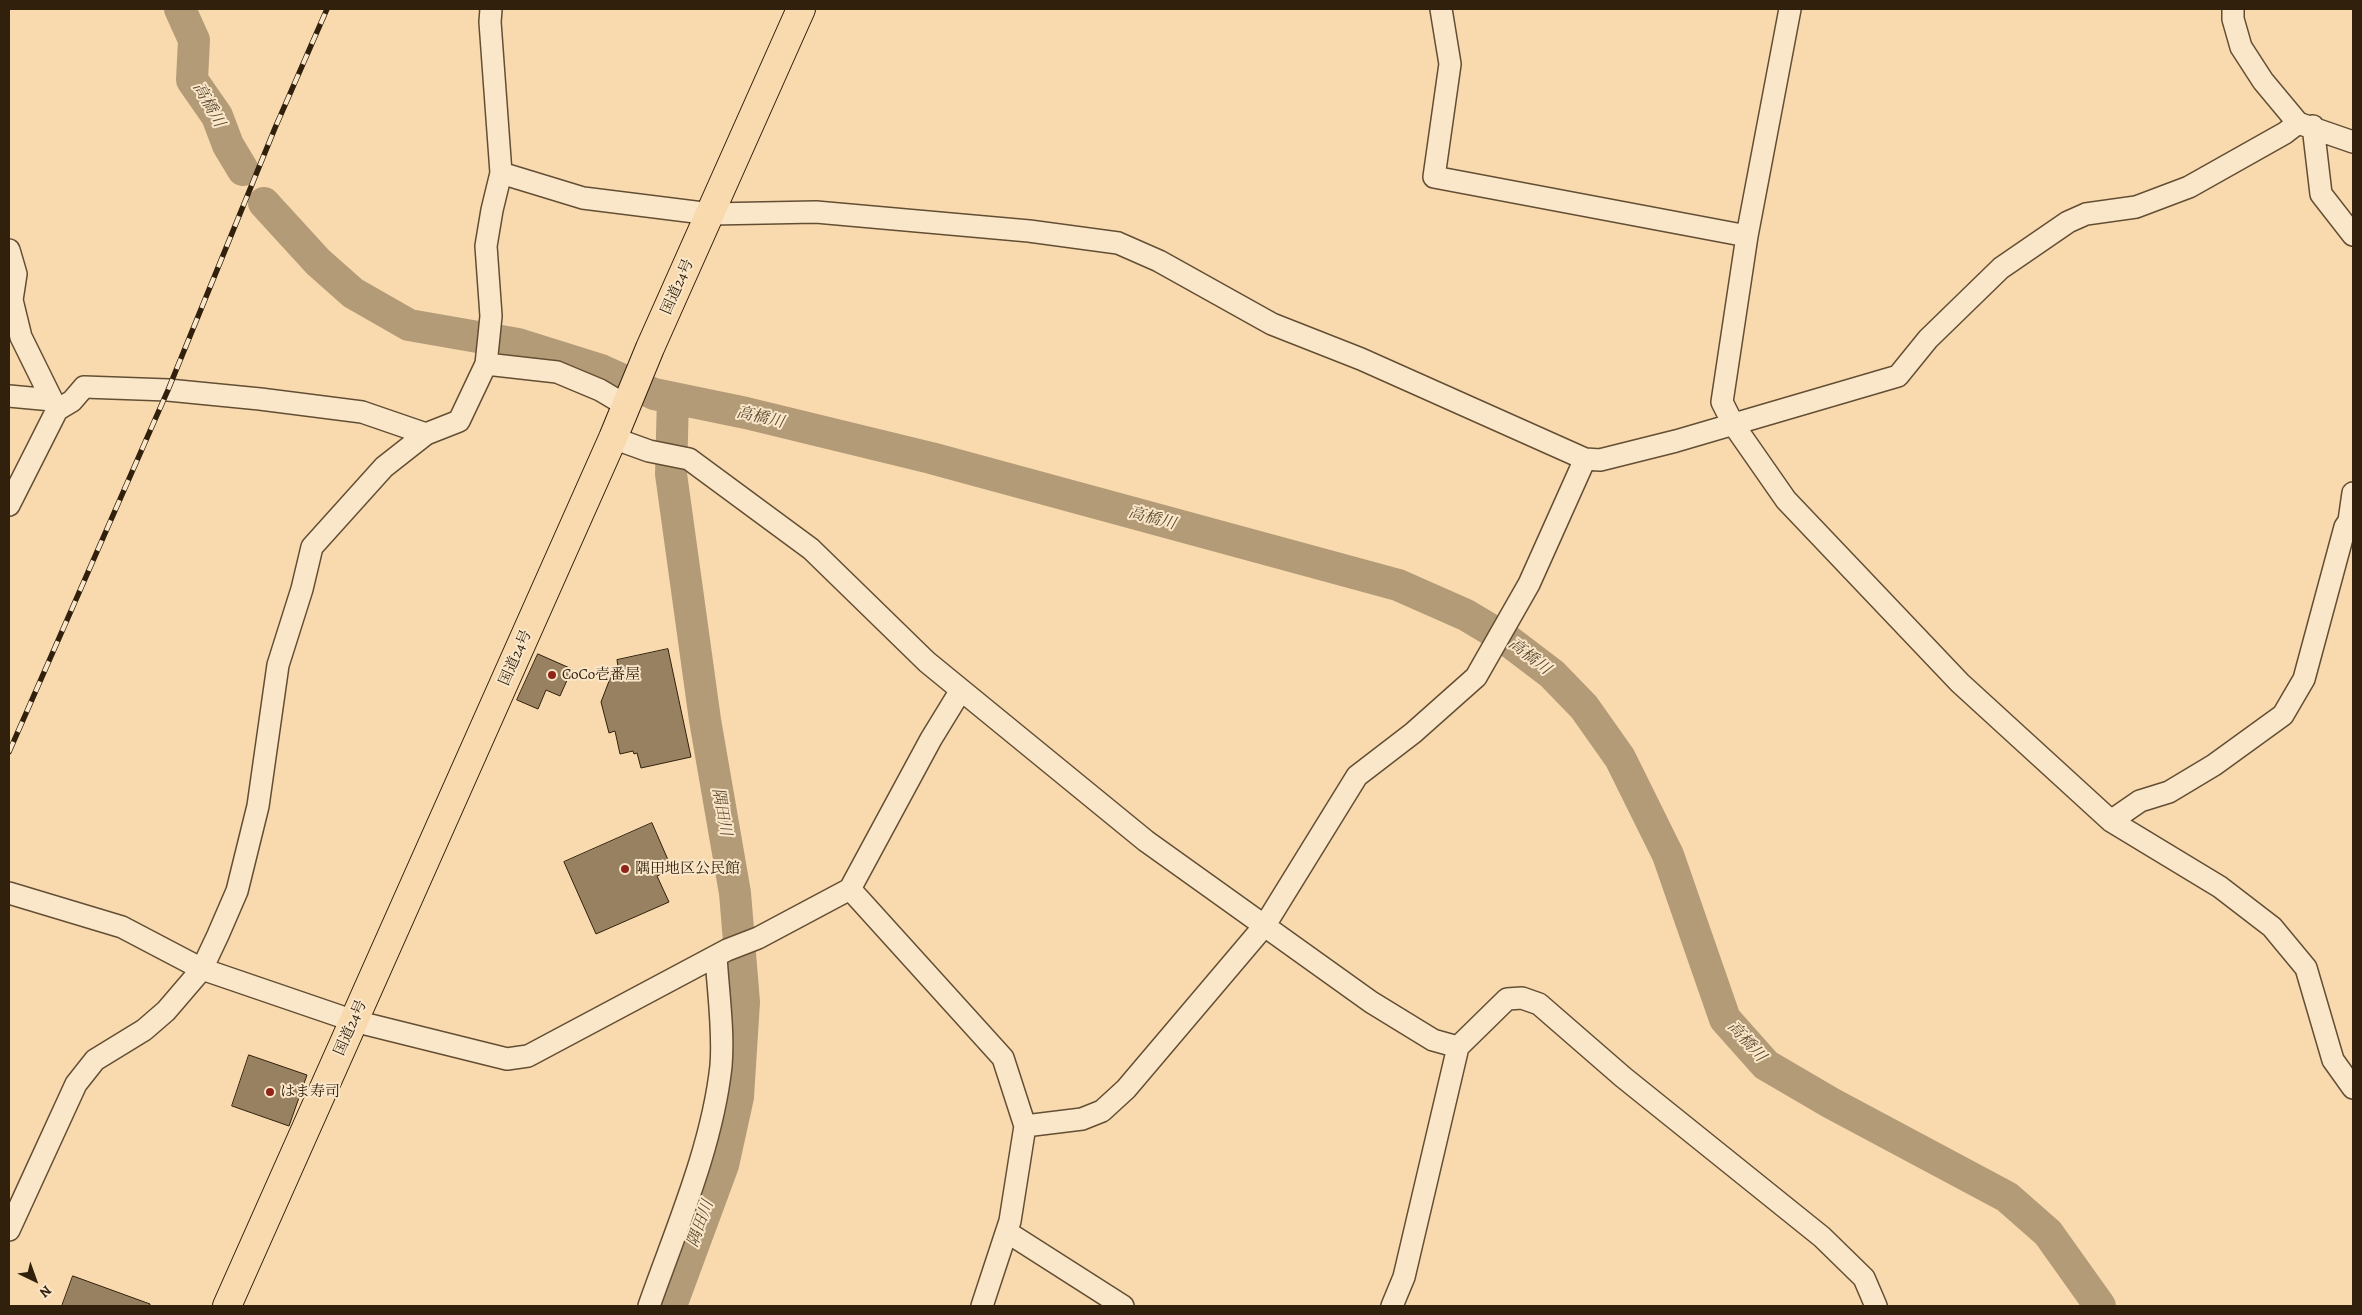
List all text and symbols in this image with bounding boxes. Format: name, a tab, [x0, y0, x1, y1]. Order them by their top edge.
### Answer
water label: 高橋川	[188, 79, 228, 131]
street label: 国道24号	[658, 256, 698, 318]
water label: 高橋川	[734, 403, 786, 433]
water label: 高橋川	[1126, 504, 1178, 534]
street label: 国道24号	[496, 627, 536, 689]
water label: 高橋川	[1504, 635, 1554, 679]
place label: CoCo壱番屋	[562, 666, 640, 684]
marker: CoCo壱番屋	[546, 669, 558, 681]
water label: 隅田川	[707, 787, 735, 837]
place label: 隅田地区公民館	[635, 860, 740, 878]
marker: 隅田地区公民館	[619, 863, 631, 875]
street label: 国道24号	[331, 997, 371, 1059]
water label: 高橋川	[1723, 1018, 1769, 1066]
place label: はま寿司	[280, 1083, 340, 1101]
marker: はま寿司	[264, 1086, 276, 1098]
water label: 隅田川	[684, 1198, 718, 1250]
north arrow	[10, 1255, 60, 1305]
text: N	[35, 1281, 56, 1302]

